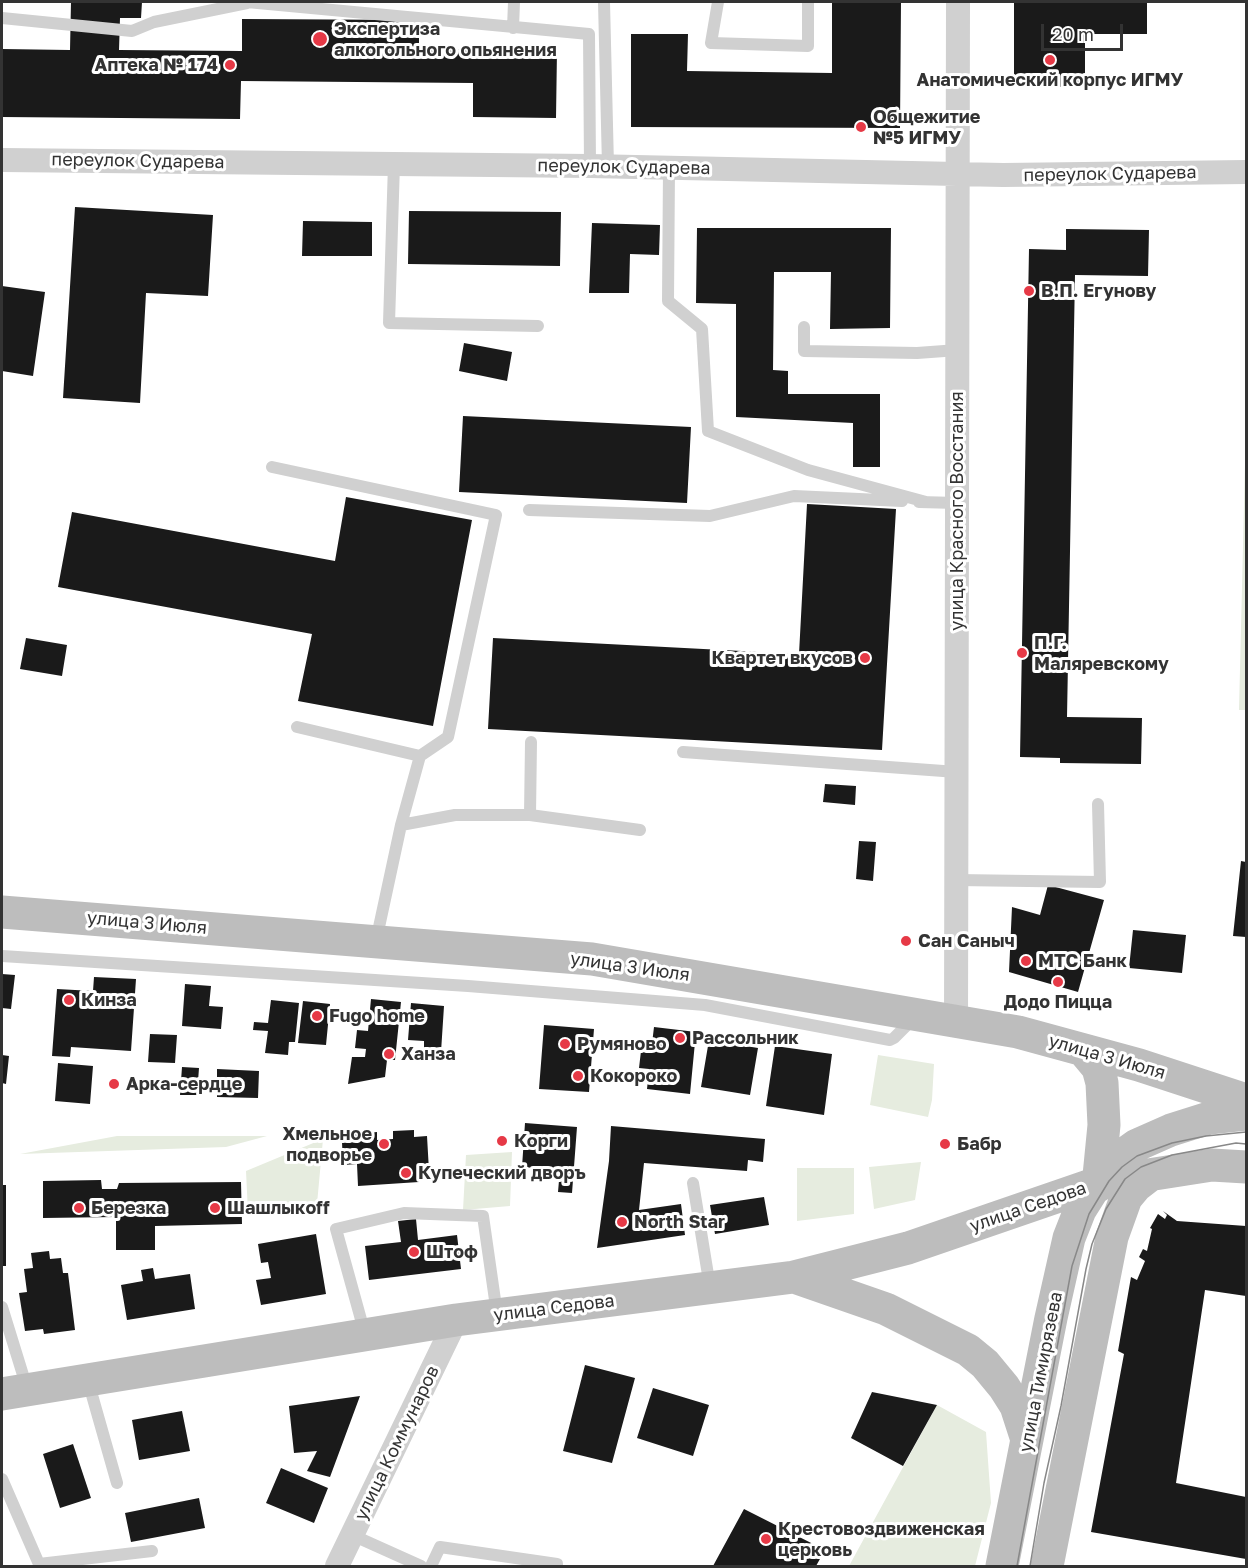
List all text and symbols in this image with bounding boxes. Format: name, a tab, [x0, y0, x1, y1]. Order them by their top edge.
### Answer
scale bar	[1044, 12, 1126, 50]
place label: Экспертиза алкогольного опьянения	[334, 18, 557, 60]
text: 20 m	[1052, 23, 1094, 45]
marker: Экспертиза алкогольного опьянения	[311, 30, 329, 48]
marker: Анатомический корпус ИГМУ	[1043, 53, 1057, 67]
place label: Аптека № 174	[95, 54, 218, 76]
marker: Аптека № 174	[223, 58, 237, 72]
place label: Анатомический корпус ИГМУ	[917, 69, 1183, 91]
place label: Общежитие №5 ИГМУ	[873, 106, 980, 148]
marker: Общежитие №5 ИГМУ	[854, 120, 868, 134]
street label: переулок Сударева	[51, 149, 225, 173]
street label: переулок Сударева	[537, 155, 711, 179]
street label: переулок Сударева	[1023, 162, 1197, 186]
place label: В.П. Егунову	[1041, 280, 1156, 302]
marker: В.П. Егунову	[1022, 284, 1036, 298]
street label: улица Красного Восстания	[946, 391, 968, 631]
place label: П.Г. Маляревскому	[1034, 632, 1169, 674]
marker: П.Г. Маляревскому	[1015, 646, 1029, 660]
place label: Квартет вкусов	[711, 647, 853, 669]
marker: Квартет вкусов	[858, 651, 872, 665]
street label: улица 3 Июля	[86, 907, 208, 939]
place label: Сан Саныч	[918, 930, 1015, 952]
marker: Сан Саныч	[899, 934, 913, 948]
street label: улица 3 Июля	[569, 948, 691, 986]
place label: МТС Банк	[1038, 950, 1127, 972]
marker: МТС Банк	[1019, 954, 1033, 968]
marker: Додо Пицца	[1051, 975, 1065, 989]
place label: Кинза	[81, 989, 137, 1011]
place label: Додо Пицца	[1004, 991, 1112, 1013]
marker: Кинза	[62, 993, 76, 1007]
place label: Fugo home	[329, 1005, 425, 1027]
marker: Fugo home	[310, 1009, 324, 1023]
place label: Рассольник	[692, 1027, 799, 1049]
street label: улица 3 Июля	[1046, 1030, 1168, 1084]
marker: Рассольник	[673, 1031, 687, 1045]
place label: Румяново	[577, 1033, 667, 1055]
marker: Румяново	[558, 1037, 572, 1051]
place label: Ханза	[401, 1043, 456, 1065]
marker: Ханза	[382, 1047, 396, 1061]
place label: Кокороко	[590, 1065, 677, 1087]
marker: Кокороко	[571, 1069, 585, 1083]
place label: Арка-сердце	[126, 1073, 242, 1095]
marker: Арка-сердце	[107, 1077, 121, 1091]
place label: Хмельное подворье	[283, 1123, 372, 1166]
place label: Корги	[514, 1130, 568, 1152]
place label: Бабр	[957, 1133, 1002, 1155]
marker: Корги	[495, 1134, 509, 1148]
marker: Хмельное подворье	[377, 1137, 391, 1151]
marker: Бабр	[938, 1137, 952, 1151]
place label: Купеческий дворъ	[418, 1162, 586, 1184]
marker: Купеческий дворъ	[399, 1166, 413, 1180]
street label: улица Седова	[967, 1177, 1089, 1237]
place label: Березка	[91, 1197, 166, 1219]
place label: Шашлыкoff	[227, 1197, 330, 1219]
marker: Березка	[72, 1201, 86, 1215]
marker: Шашлыкoff	[208, 1201, 222, 1215]
place label: North Star	[634, 1211, 725, 1233]
marker: North Star	[615, 1215, 629, 1229]
place label: Штоф	[426, 1241, 478, 1263]
marker: Штоф	[407, 1245, 421, 1259]
street label: улица Седова	[492, 1290, 616, 1326]
street label: улица Тимирязева	[1015, 1290, 1067, 1454]
street label: улица Коммунаров	[350, 1362, 444, 1524]
place label: Крестовоздвиженская церковь	[778, 1518, 985, 1561]
marker: Крестовоздвиженская церковь	[759, 1532, 773, 1546]

